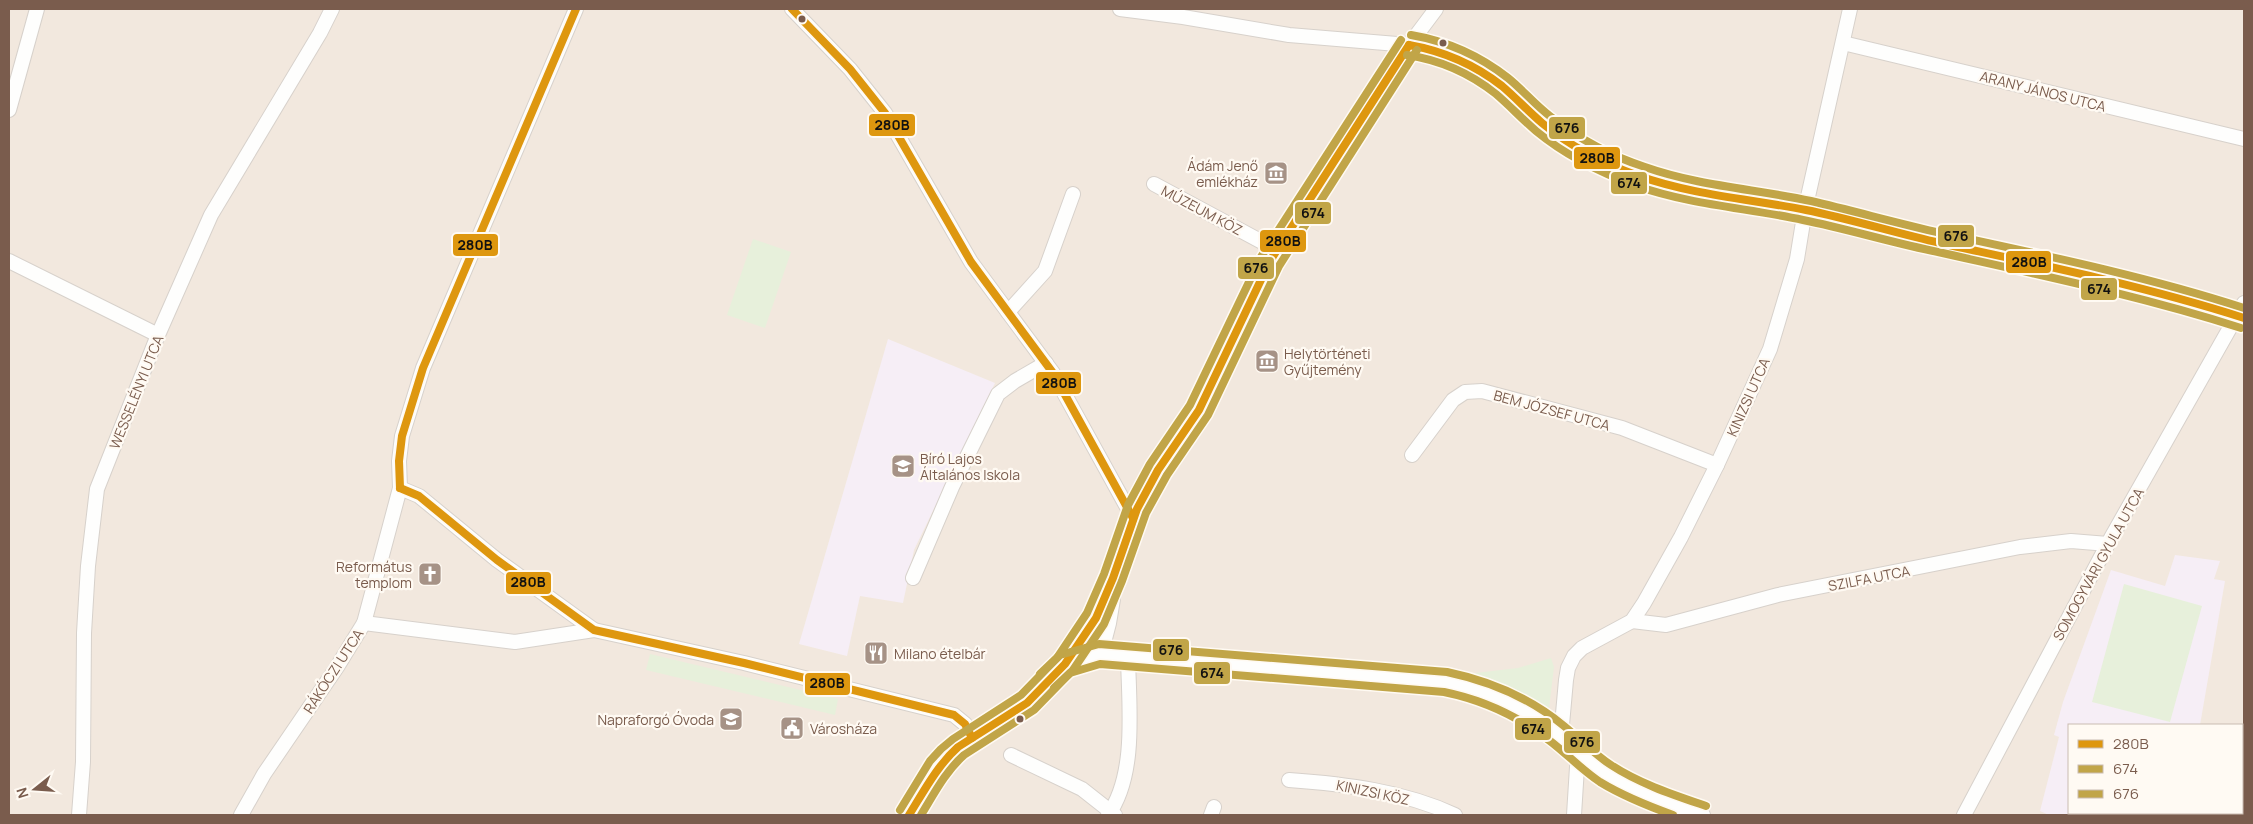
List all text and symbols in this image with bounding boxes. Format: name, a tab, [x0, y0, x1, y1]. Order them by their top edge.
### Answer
unlabelled marker	[797, 14, 807, 24]
unlabelled marker	[1438, 38, 1448, 48]
street label: ARANY JÁNOS UTCA	[1978, 66, 2108, 116]
line badge: 280B	[868, 113, 916, 137]
text: 280B	[875, 115, 910, 134]
line badge: 676	[1548, 116, 1586, 140]
text: 676	[1555, 118, 1579, 137]
line badge: 280B	[1573, 146, 1621, 170]
text: 280B	[1580, 148, 1615, 167]
place label: Ádám Jenő emlékház	[1187, 156, 1258, 191]
museum icon: Ádám Jenő emlékház	[1263, 160, 1289, 186]
line badge: 674	[1610, 171, 1648, 195]
text: 674	[1617, 173, 1641, 192]
street label: MÚZEUM KÖZ	[1158, 181, 1246, 239]
line badge: 674	[1294, 201, 1332, 225]
text: 674	[1301, 203, 1325, 222]
line badge: 676	[1937, 224, 1975, 248]
text: 676	[1944, 226, 1968, 245]
line badge: 280B	[1259, 229, 1307, 253]
text: 280B	[1266, 231, 1301, 250]
line badge: 280B	[452, 233, 499, 257]
text: 280B	[458, 235, 493, 254]
line badge: 280B	[2005, 250, 2052, 274]
text: 280B	[2012, 252, 2047, 271]
line badge: 676	[1237, 256, 1275, 280]
text: 676	[1244, 258, 1268, 277]
line badge: 674	[2080, 277, 2118, 301]
text: 674	[2087, 279, 2111, 298]
street label: WESSELÉNYI UTCA	[104, 332, 168, 452]
place label: Helytörténeti Gyűjtemény	[1284, 344, 1371, 379]
museum icon: Helytörténeti Gyűjtemény	[1254, 348, 1280, 374]
street label: KINIZSI UTCA	[1722, 354, 1774, 439]
line badge: 280B	[1035, 371, 1082, 395]
text: 280B	[1042, 373, 1077, 392]
street label: BEM JÓZSEF UTCA	[1492, 385, 1612, 435]
place label: Bíró Lajos Általános Iskola	[920, 449, 1020, 484]
school or university icon: Bíró Lajos Általános Iskola	[890, 453, 916, 479]
street label: SOMOGYVÁRI GYULA UTCA	[2048, 484, 2148, 644]
place label: Református templom	[336, 557, 412, 592]
church icon: Református templom	[417, 561, 443, 587]
street label: SZILFA UTCA	[1826, 561, 1912, 595]
line badge: 280B	[505, 571, 552, 595]
text: 280B	[511, 572, 546, 591]
street label: RÁKÓCZI UTCA	[299, 625, 367, 717]
line badge: 676	[1152, 638, 1190, 662]
restaurant icon: Milano ételbár	[863, 640, 889, 666]
text: 676	[1159, 640, 1183, 659]
place label: Milano ételbár	[894, 644, 986, 663]
line badge: 674	[1193, 661, 1231, 685]
text: 674	[1200, 663, 1224, 682]
line badge: 280B	[804, 672, 851, 696]
text: 280B	[810, 673, 845, 692]
school or university icon: Napraforgó Óvoda	[718, 706, 744, 732]
place label: Napraforgó Óvoda	[597, 710, 714, 729]
unlabelled marker	[1015, 714, 1025, 724]
public building icon: Városháza	[779, 715, 805, 741]
line badge: 674	[1514, 717, 1552, 741]
place label: Városháza	[810, 719, 877, 738]
text: 674	[1521, 719, 1545, 738]
legend	[2068, 724, 2243, 814]
line badge: 676	[1563, 730, 1601, 754]
text: 676	[1570, 732, 1594, 751]
text: 280B	[2113, 733, 2149, 754]
text: 674	[2113, 758, 2138, 779]
north arrow	[10, 764, 60, 814]
street label: KINIZSI KÖZ	[1335, 775, 1411, 809]
text: 676	[2113, 783, 2139, 804]
text: N	[12, 785, 33, 801]

